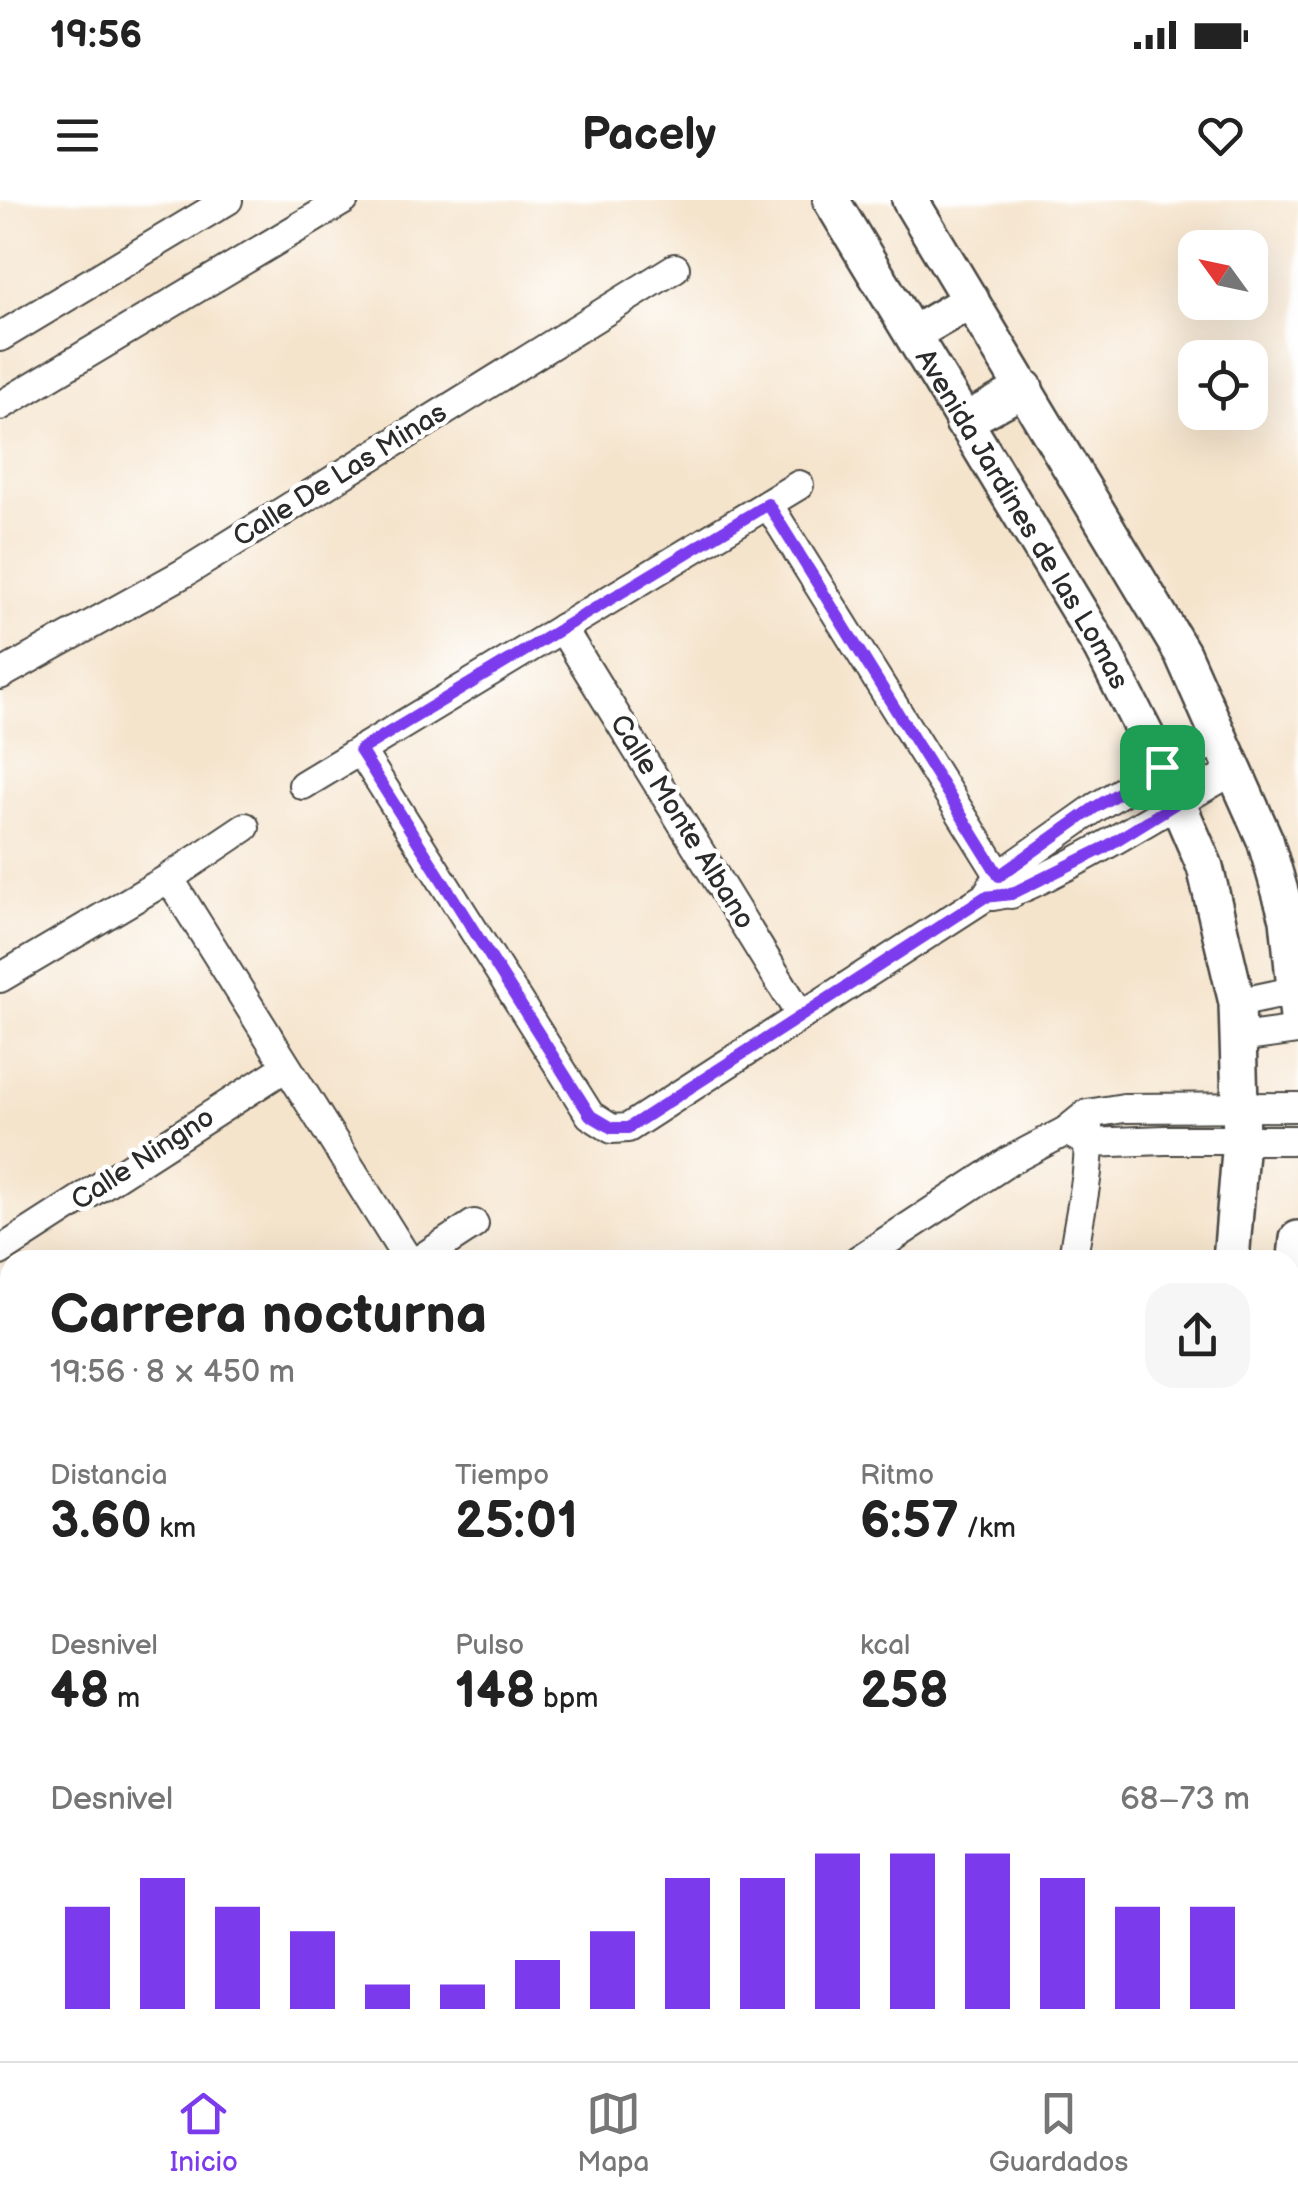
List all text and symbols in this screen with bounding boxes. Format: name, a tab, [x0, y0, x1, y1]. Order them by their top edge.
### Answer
text: 19:56	[50, 13, 142, 58]
icon: menu	[50, 108, 105, 163]
text: Pacely	[582, 108, 716, 163]
icon: heart	[1193, 108, 1248, 163]
north arrow	[1178, 230, 1268, 320]
map controls	[1178, 230, 1268, 430]
button: locate	[1178, 340, 1268, 430]
street label: Avenida Jardines de las Lomas	[908, 343, 1136, 695]
street label: Calle De Las Minas	[227, 396, 453, 554]
street label: Calle Monte Albano	[603, 709, 761, 935]
pin	[1120, 725, 1205, 810]
icon: arrive	[1135, 740, 1190, 795]
street label: Calle Ningno	[65, 1101, 221, 1217]
text: Carrera nocturna	[50, 1282, 487, 1349]
button: share	[1145, 1283, 1250, 1388]
text: 19:56 · 8 × 450 m	[50, 1353, 295, 1392]
text: Distancia	[50, 1459, 168, 1492]
text: Tiempo	[455, 1459, 549, 1492]
text: Ritmo	[860, 1459, 934, 1492]
text: 3.60	[50, 1492, 152, 1552]
text: 25:01	[455, 1492, 578, 1552]
text: 6:57	[860, 1492, 959, 1552]
text: km	[152, 1512, 196, 1545]
text: /km	[959, 1512, 1016, 1545]
text: Desnivel	[50, 1629, 158, 1662]
text: Pulso	[455, 1629, 524, 1662]
text: kcal	[860, 1629, 910, 1662]
text: 48	[50, 1662, 110, 1722]
text: 148	[455, 1662, 536, 1722]
text: 258	[860, 1662, 949, 1722]
text: m	[110, 1682, 140, 1715]
text: bpm	[536, 1682, 598, 1715]
text: Desnivel	[50, 1780, 173, 1819]
text: 68–73 m	[1120, 1780, 1250, 1819]
tab: Inicio	[170, 2086, 238, 2179]
tab: Mapa	[577, 2086, 649, 2179]
tab: Guardados	[989, 2086, 1128, 2179]

